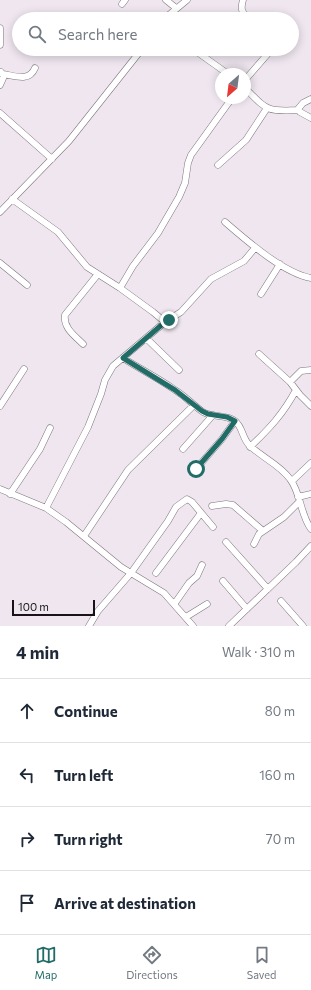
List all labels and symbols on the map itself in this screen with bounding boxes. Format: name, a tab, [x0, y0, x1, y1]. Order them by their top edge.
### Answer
north arrow	[215, 68, 251, 104]
route end	[160, 311, 178, 329]
route start	[187, 460, 205, 478]
scale bar	[12, 598, 95, 617]

